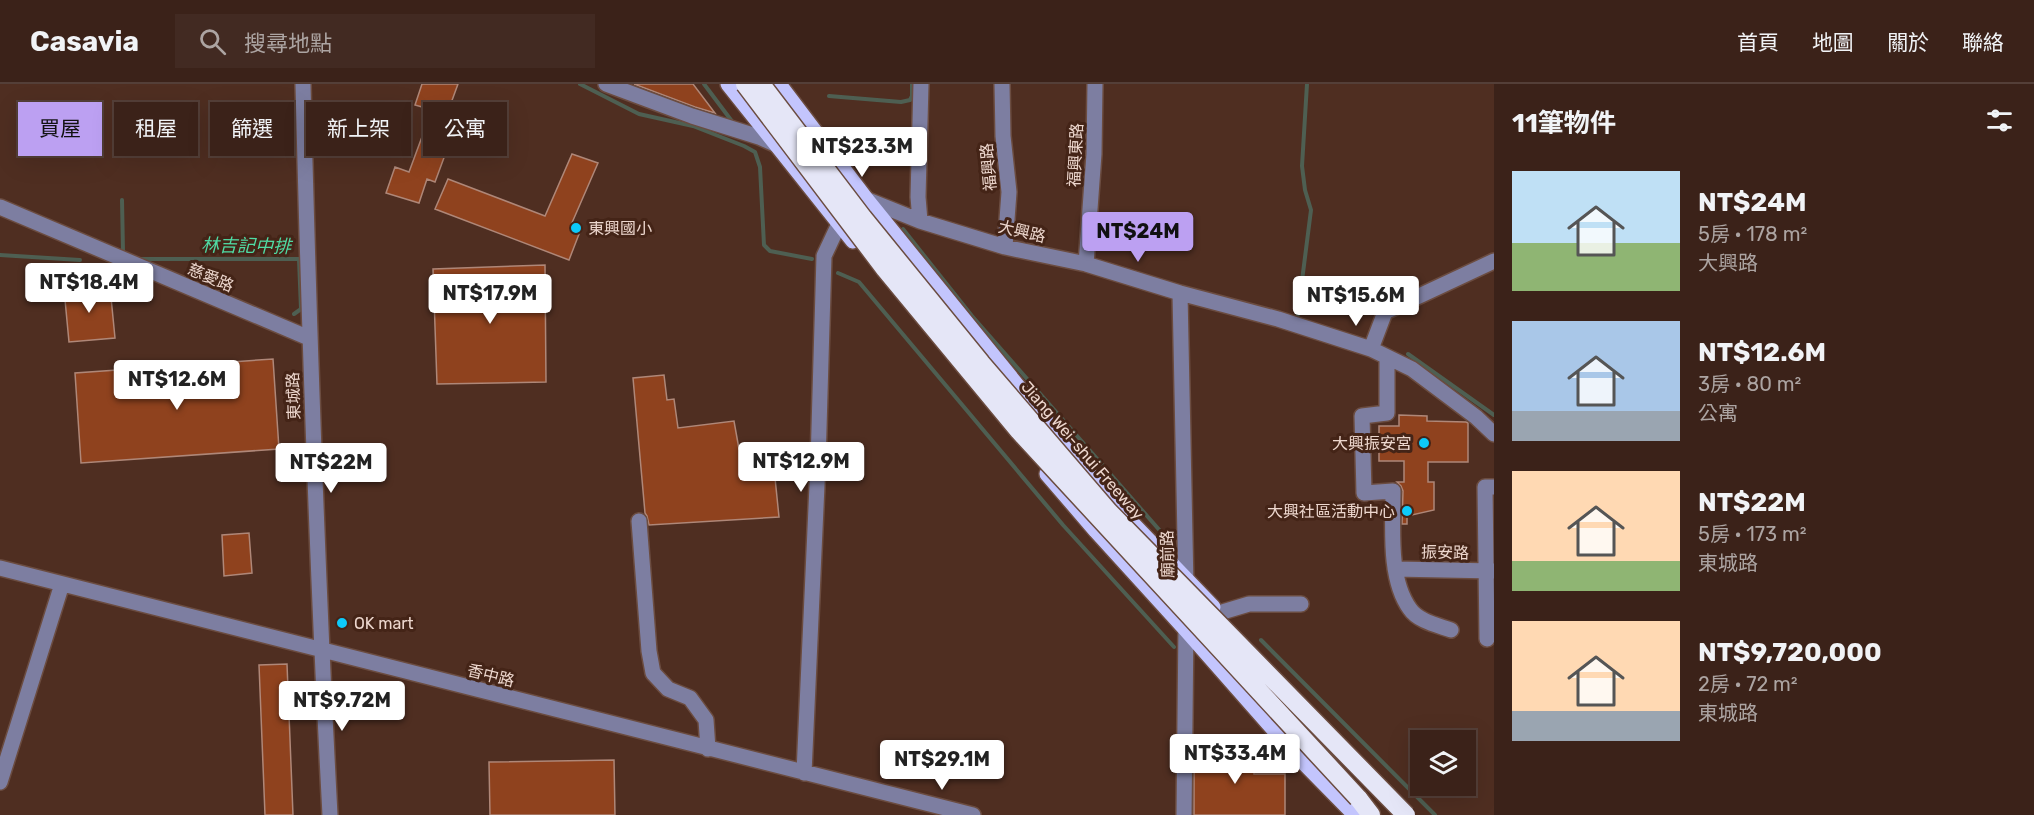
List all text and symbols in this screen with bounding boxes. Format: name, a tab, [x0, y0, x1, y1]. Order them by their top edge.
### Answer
search box	[175, 14, 595, 68]
text: Casavia	[30, 25, 139, 58]
icon: search	[196, 25, 229, 58]
text: 搜尋地點	[244, 30, 332, 57]
text: 首頁	[1737, 30, 1779, 55]
text: 地圖	[1812, 30, 1854, 55]
text: 關於	[1887, 30, 1929, 55]
text: 聯絡	[1962, 30, 2004, 55]
chip: 買屋	[18, 102, 102, 156]
chip: 租屋	[114, 102, 198, 156]
chip: 篩選	[210, 102, 294, 156]
chip: 新上架	[306, 102, 411, 156]
chip: 公寓	[423, 102, 507, 156]
icon: filters	[1983, 104, 2016, 137]
text: 11筆物件	[1512, 108, 1616, 139]
street label: 福興東路	[1064, 123, 1087, 187]
pin: NT$23.3M	[800, 127, 924, 178]
text: NT$23.3M	[811, 134, 913, 158]
street label: 福興路	[977, 142, 1000, 192]
text: NT$24M	[1698, 187, 1807, 218]
icon: home	[1560, 195, 1632, 267]
pin: NT$24M	[1089, 212, 1187, 263]
street label: 大興路	[996, 217, 1047, 246]
place label: 東興國小	[588, 219, 652, 238]
text: NT$24M	[1096, 219, 1180, 243]
marker: 東興國小	[569, 221, 583, 235]
text: 5房 · 178 m²	[1698, 222, 1807, 246]
water label: 林吉記中排	[201, 234, 293, 258]
text: 大興路	[1698, 251, 1758, 275]
street label: 慈愛路	[185, 259, 237, 296]
pin: NT$18.4M	[27, 263, 151, 314]
text: NT$18.4M	[39, 270, 139, 294]
pin: NT$17.9M	[428, 274, 552, 325]
pin: NT$15.6M	[1294, 276, 1418, 327]
text: NT$17.9M	[443, 281, 537, 305]
text: NT$15.6M	[1307, 283, 1405, 307]
text: NT$12.6M	[1698, 337, 1826, 368]
icon: home	[1560, 345, 1632, 417]
pin: NT$12.6M	[115, 360, 239, 411]
text: NT$12.6M	[128, 367, 226, 391]
street label: 東城路	[283, 372, 304, 420]
text: 3房 · 80 m²	[1698, 372, 1801, 396]
street label: Jiang Wei-shui Freeway	[1017, 377, 1148, 523]
text: 公寓	[1698, 401, 1738, 425]
place label: 大興振安宮	[1332, 434, 1412, 453]
marker: 大興振安宮	[1417, 436, 1431, 450]
pin: NT$12.9M	[739, 442, 863, 493]
pin: NT$22M	[282, 443, 380, 494]
text: NT$12.9M	[752, 449, 850, 473]
text: NT$22M	[290, 450, 372, 474]
text: NT$22M	[1698, 487, 1806, 518]
icon: home	[1560, 495, 1632, 567]
place label: 大興社區活動中心	[1267, 502, 1395, 521]
marker: 大興社區活動中心	[1400, 504, 1414, 518]
text: 5房 · 173 m²	[1698, 522, 1807, 546]
street label: 廟前路	[1158, 530, 1177, 578]
street label: 振安路	[1421, 543, 1469, 562]
text: 東城路	[1698, 551, 1758, 575]
place label: OK mart	[354, 614, 414, 633]
marker: OK mart	[335, 616, 349, 630]
text: NT$9,720,000	[1698, 637, 1882, 668]
icon: home	[1560, 645, 1632, 717]
street label: 香中路	[465, 660, 516, 691]
text: 2房 · 72 m²	[1698, 672, 1798, 696]
pin: NT$9.72M	[280, 681, 404, 732]
text: NT$9.72M	[293, 688, 391, 712]
text: 東城路	[1698, 701, 1758, 725]
map controls	[1410, 730, 1476, 796]
button: layers	[1410, 730, 1476, 796]
pin: NT$33.4M	[1173, 734, 1297, 785]
pin: NT$29.1M	[880, 740, 1004, 791]
text: NT$33.4M	[1184, 741, 1286, 765]
text: NT$29.1M	[894, 747, 990, 771]

